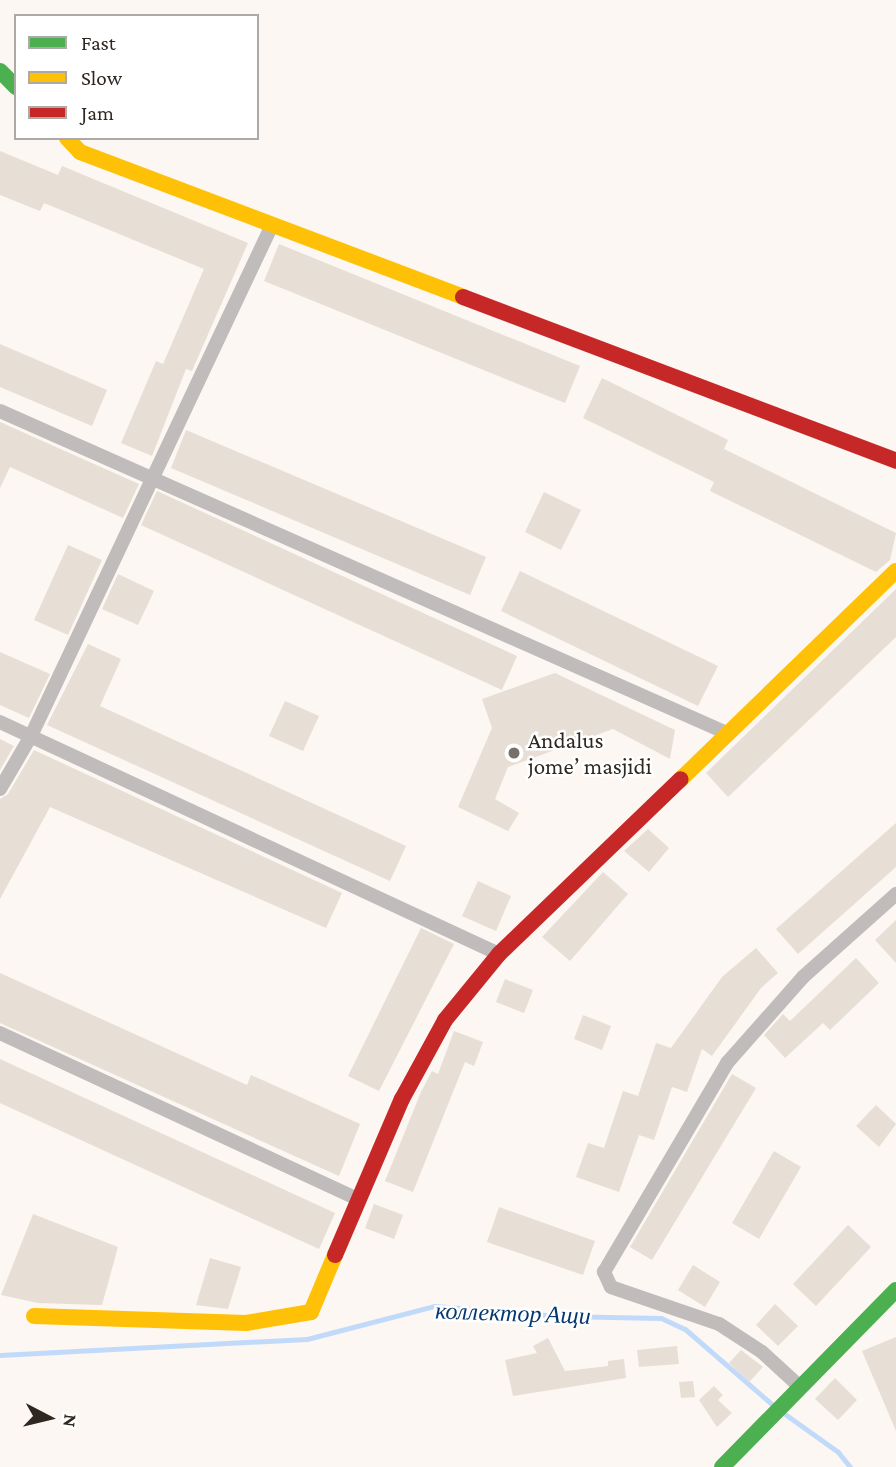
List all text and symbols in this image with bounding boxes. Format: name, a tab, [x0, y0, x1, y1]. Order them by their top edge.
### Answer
legend	[14, 14, 259, 140]
text: Fast	[81, 31, 116, 55]
text: Slow	[81, 66, 122, 90]
text: Jam	[81, 101, 114, 125]
place label: Andalus jome’ masjidi	[528, 726, 652, 780]
marker: Andalus jome’ masjidi	[506, 745, 522, 761]
water label: коллектор Ащи	[435, 1296, 591, 1330]
north arrow	[14, 1383, 84, 1453]
text: N	[59, 1413, 82, 1428]

